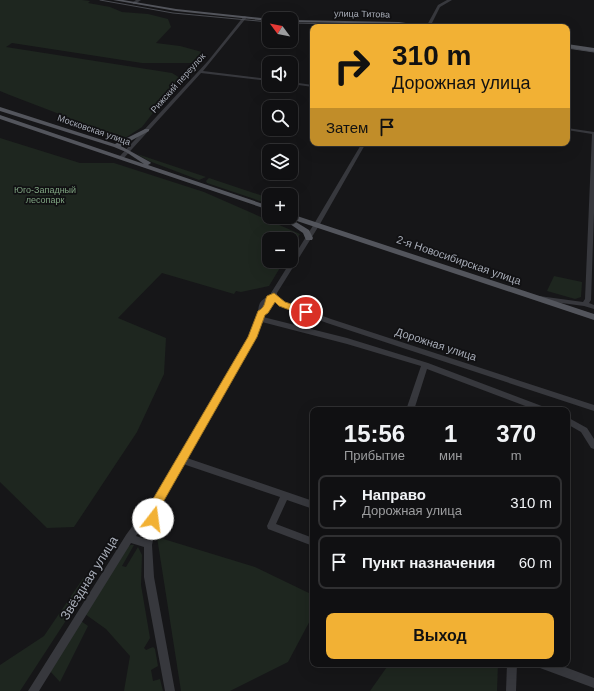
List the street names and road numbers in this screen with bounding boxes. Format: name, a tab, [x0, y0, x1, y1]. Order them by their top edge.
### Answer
street label: улица Титова	[334, 9, 390, 19]
street label: Рижский переулок	[149, 51, 207, 115]
street label: Московская улица	[56, 113, 132, 147]
street label: 2-я Новосибирская улица	[395, 233, 524, 287]
street label: Дорожная улица	[394, 325, 479, 363]
street label: Звёздная улица	[57, 533, 121, 623]

